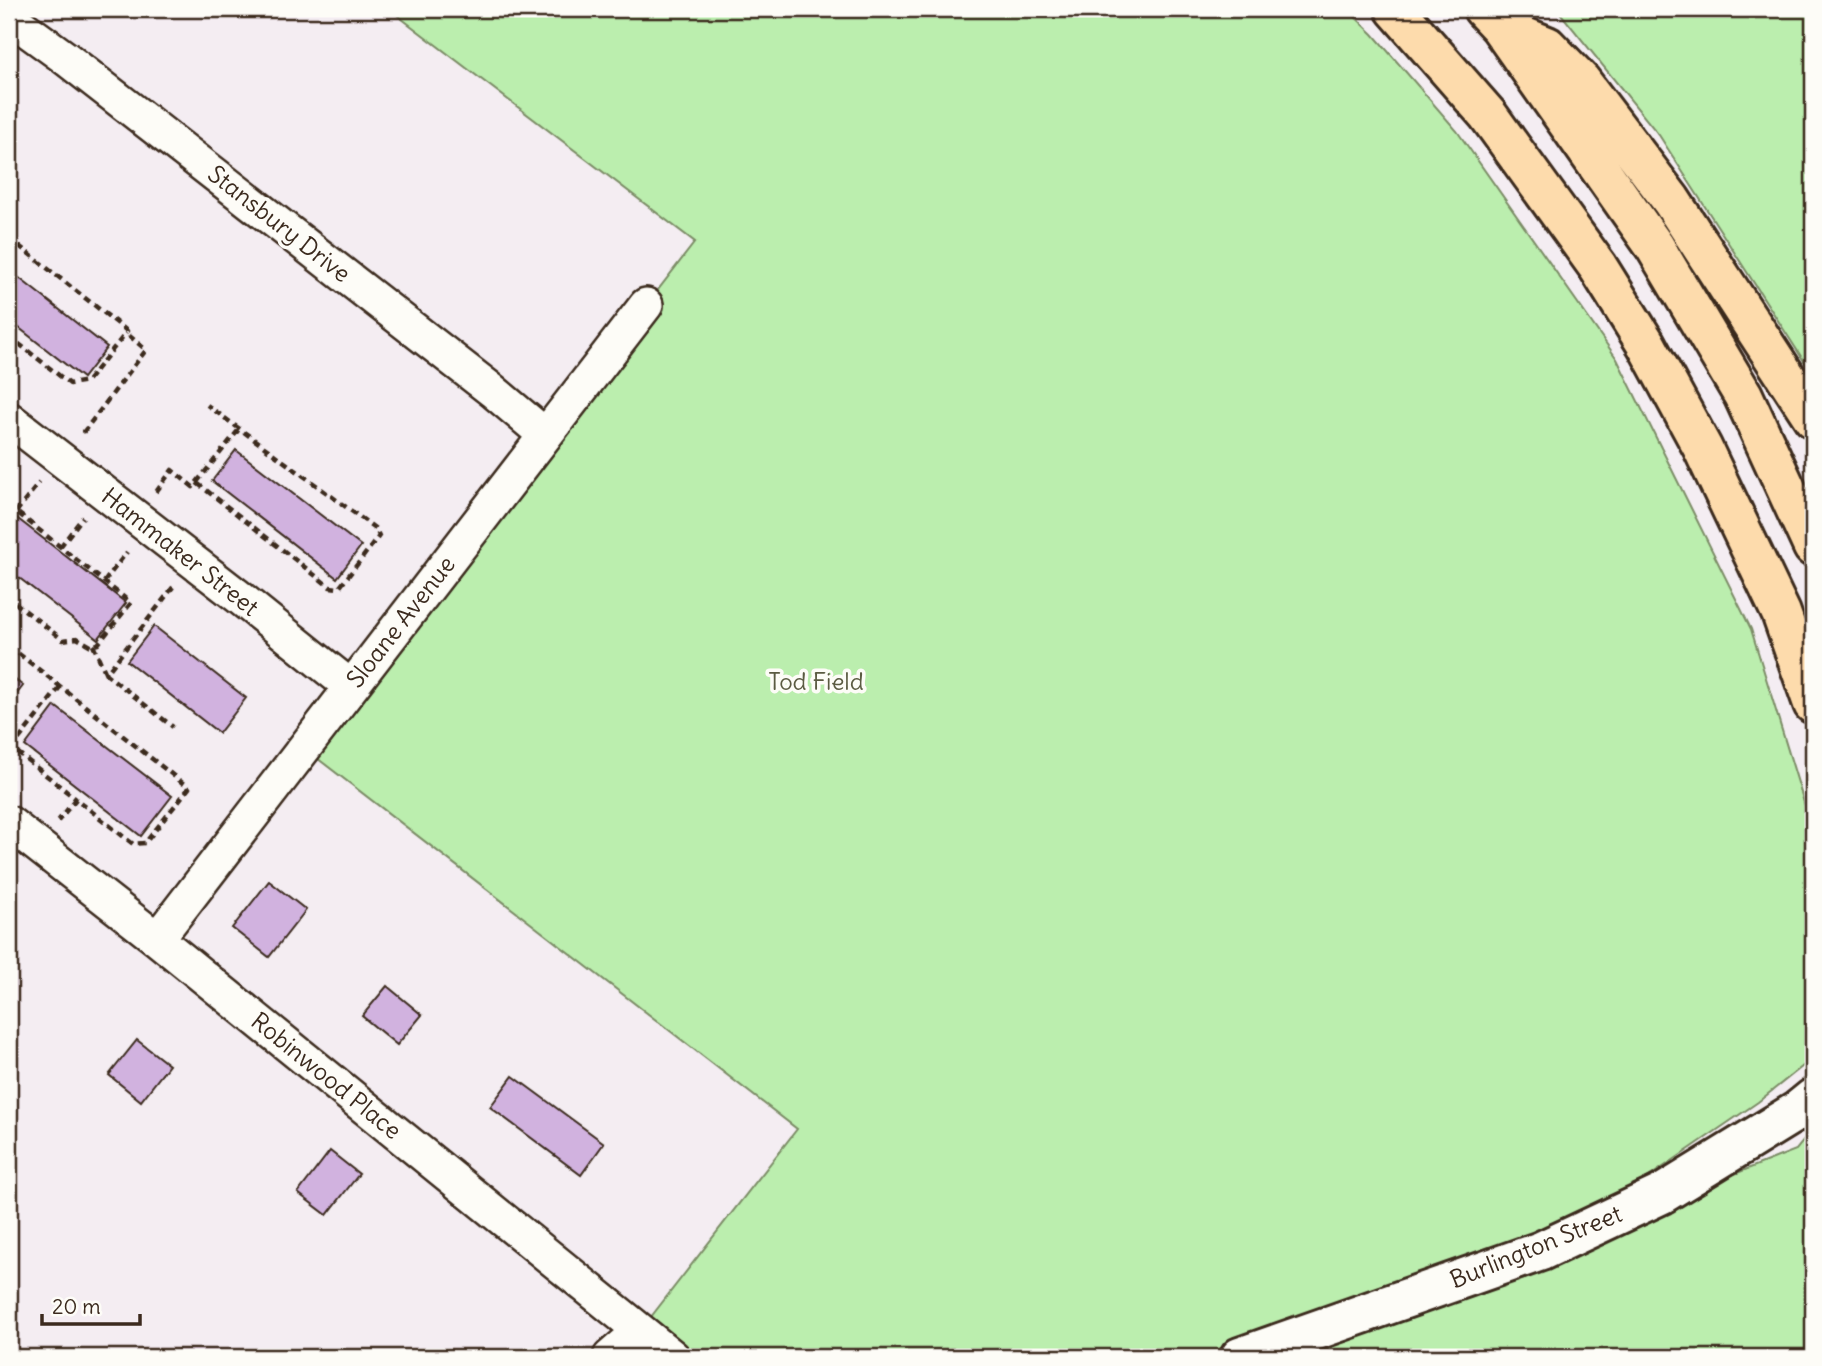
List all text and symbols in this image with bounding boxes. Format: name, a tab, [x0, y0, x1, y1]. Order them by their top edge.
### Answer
street label: Stansbury Drive	[202, 158, 357, 288]
street label: Hammaker Street	[96, 481, 265, 622]
street label: Sloane Avenue	[339, 550, 461, 693]
park label: Tod Field	[768, 666, 864, 696]
street label: Robinwood Place	[245, 1005, 408, 1145]
street label: Burlington Street	[1445, 1198, 1626, 1294]
scale bar	[42, 1282, 140, 1326]
text: 20 m	[52, 1293, 101, 1320]

